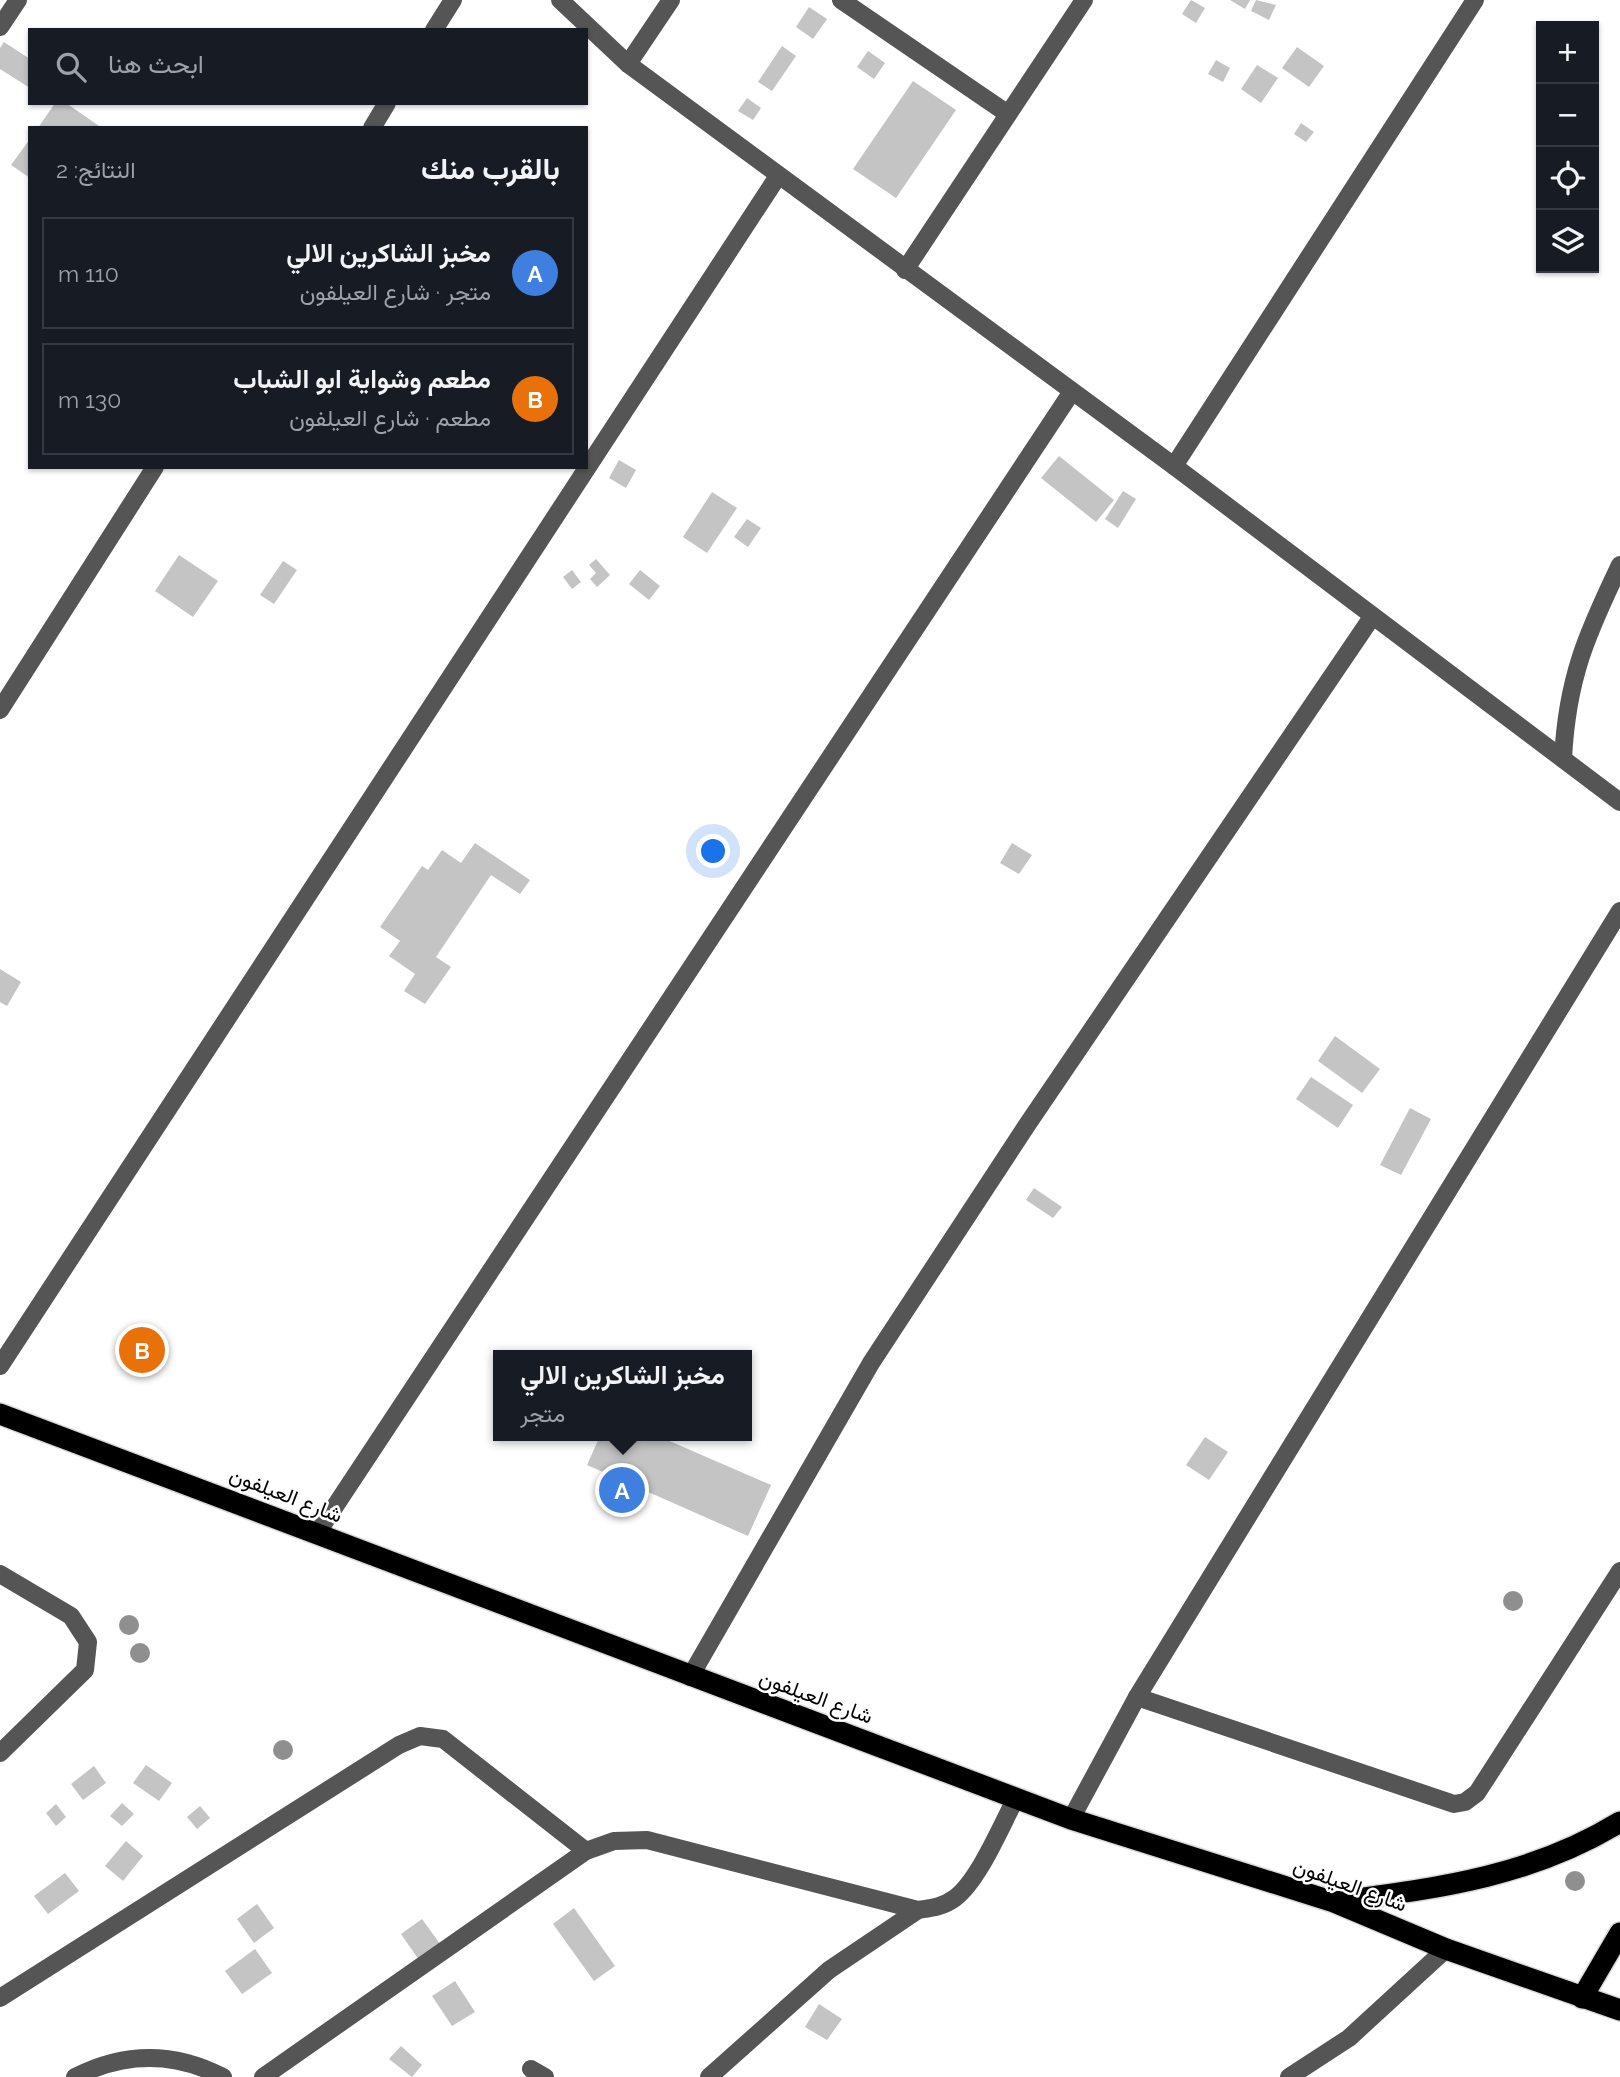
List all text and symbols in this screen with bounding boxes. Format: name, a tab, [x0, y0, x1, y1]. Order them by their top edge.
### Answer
map controls	[1536, 21, 1599, 273]
button: +	[1536, 21, 1599, 84]
search box	[28, 28, 588, 105]
icon: search	[52, 48, 90, 86]
text: ابحث هنا	[108, 49, 204, 79]
button: −	[1536, 84, 1599, 147]
button: locate	[1536, 147, 1599, 210]
text: بالقرب منك	[421, 151, 560, 186]
text: النتائج: 2	[56, 156, 136, 183]
button: layers	[1536, 210, 1599, 273]
text: مخبز الشاكرين الالي	[286, 238, 491, 268]
text: 110 m	[58, 260, 119, 287]
text: A	[527, 260, 543, 287]
text: متجر · شارع العيلفون	[300, 278, 491, 305]
text: مطعم وشواية ابو الشباب	[233, 364, 491, 394]
text: 130 m	[58, 386, 121, 413]
text: B	[527, 386, 543, 413]
text: مطعم · شارع العيلفون	[289, 404, 491, 431]
your location	[696, 834, 730, 868]
pin: B	[119, 1324, 165, 1376]
popup	[493, 1350, 752, 1441]
text: مخبز الشاكرين الالي	[520, 1360, 725, 1390]
text: متجر	[520, 1400, 565, 1427]
street label: شارع العيلفون	[226, 1462, 346, 1529]
pin: A	[599, 1464, 645, 1516]
street label: شارع العيلفون	[755, 1664, 876, 1730]
street label: شارع العيلفون	[1289, 1852, 1410, 1918]

